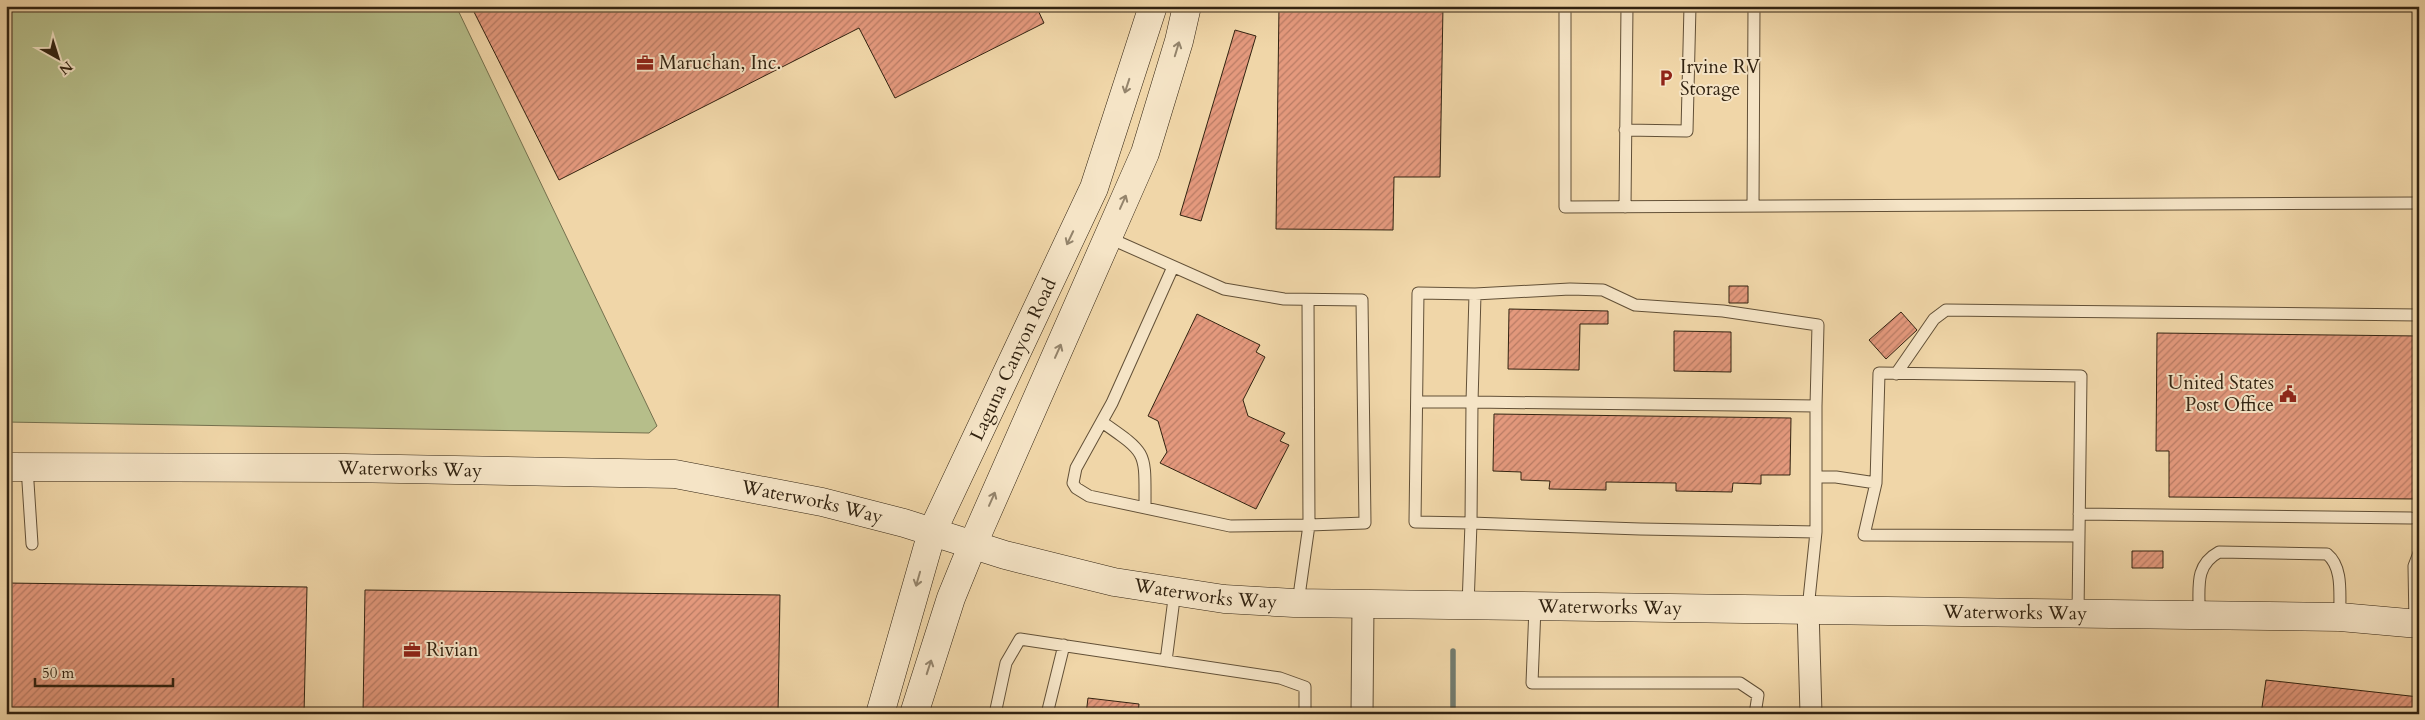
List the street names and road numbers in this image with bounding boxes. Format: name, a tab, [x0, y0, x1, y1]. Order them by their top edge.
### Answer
street label: Laguna Canyon Road	[964, 274, 1063, 445]
street label: Waterworks Way	[337, 455, 482, 483]
street label: Waterworks Way	[738, 474, 886, 530]
street label: Waterworks Way	[1131, 572, 1278, 615]
street label: Waterworks Way	[1537, 593, 1682, 621]
street label: Waterworks Way	[1942, 599, 2087, 627]

